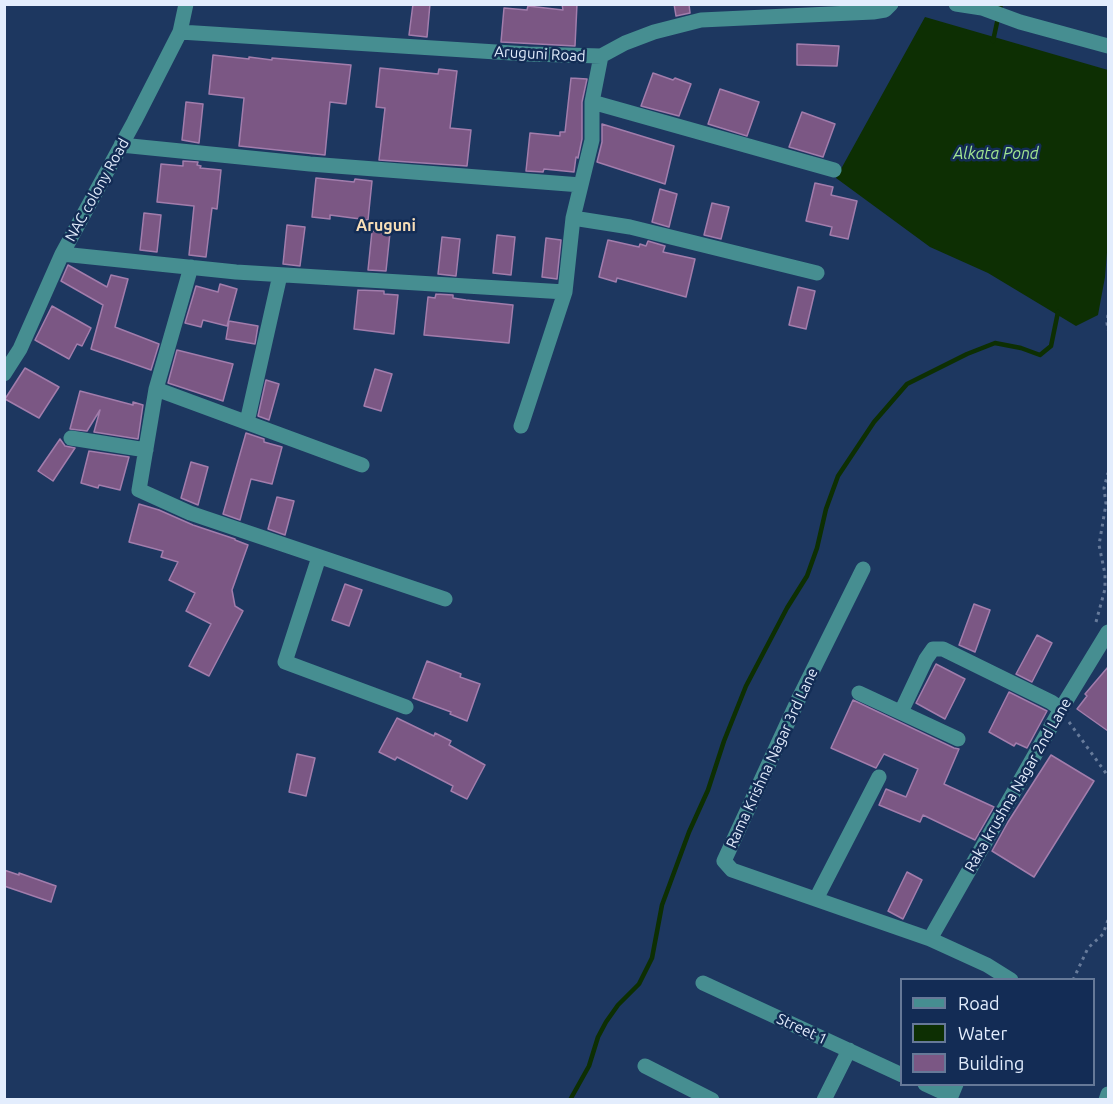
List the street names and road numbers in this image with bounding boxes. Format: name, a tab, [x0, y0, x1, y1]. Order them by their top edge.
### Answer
street label: Aruguni Road	[494, 43, 586, 65]
street label: NAC colony Road	[61, 135, 133, 245]
street label: Rama Krishna Nagar 3rd Lane	[722, 665, 822, 851]
street label: Raka krushna Nagar 2nd Lane	[961, 695, 1075, 875]
street label: Street 1	[774, 1009, 830, 1049]

